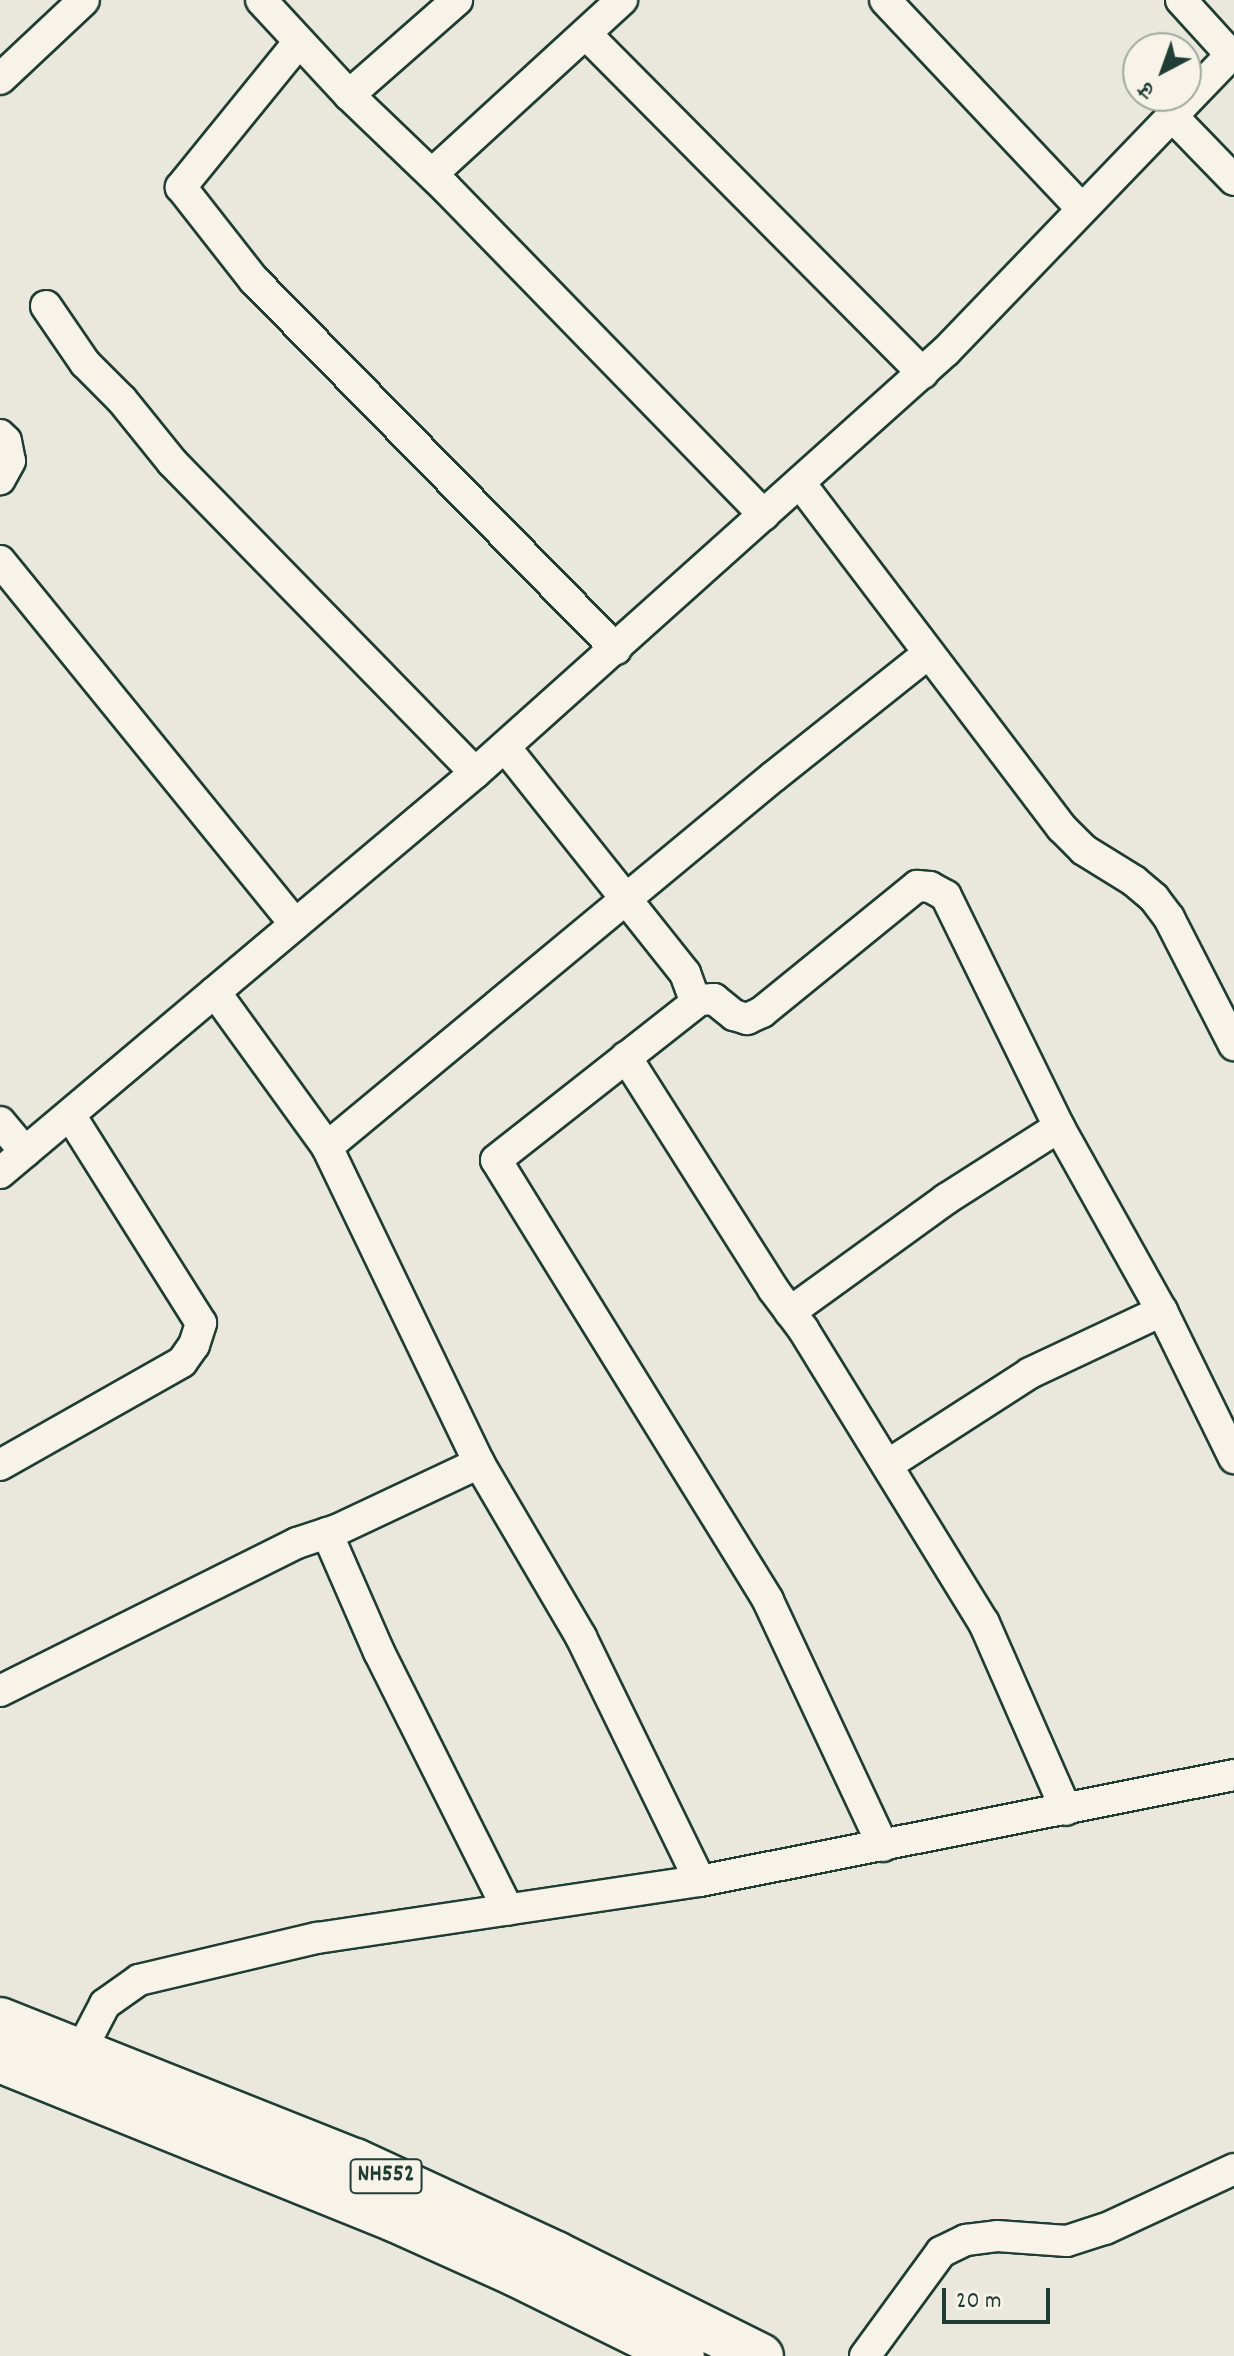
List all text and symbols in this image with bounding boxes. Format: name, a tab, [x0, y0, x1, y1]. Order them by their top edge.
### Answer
north arrow	[1122, 32, 1202, 112]
text: उ	[1132, 73, 1162, 105]
road number: NH552	[348, 2156, 424, 2196]
scale bar	[946, 2272, 1054, 2322]
text: 20 m	[956, 2285, 1002, 2319]

